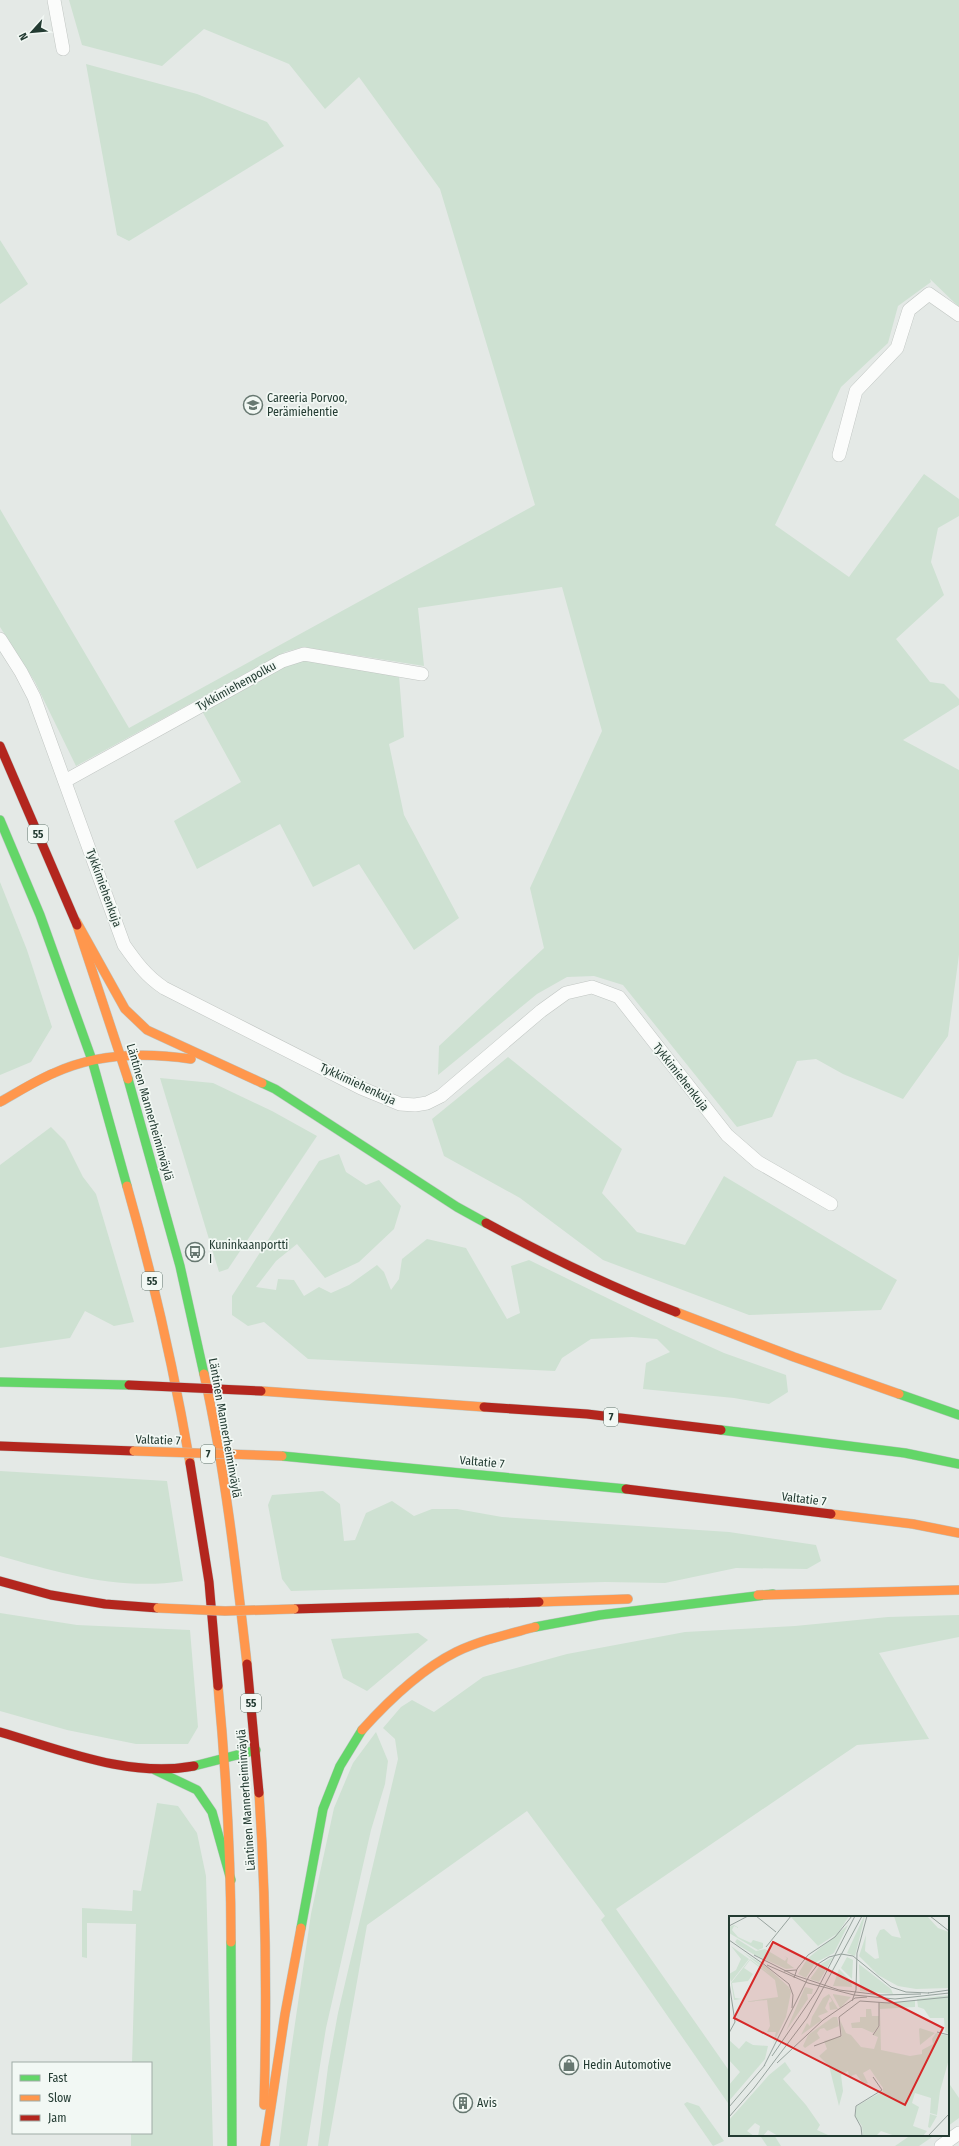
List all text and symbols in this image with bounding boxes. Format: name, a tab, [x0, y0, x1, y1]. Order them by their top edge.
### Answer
north arrow	[12, 12, 52, 52]
text: N	[16, 30, 31, 42]
place label: Careeria Porvoo, Perämiehentie	[267, 391, 347, 419]
school or university icon: Careeria Porvoo, Perämiehentie	[242, 394, 264, 416]
street label: Tykkimiehenpolku	[194, 658, 278, 714]
road number: 55	[28, 825, 48, 843]
street label: Tykkimiehenkuja	[83, 847, 125, 929]
street label: Tykkimiehenkuja	[650, 1040, 712, 1114]
street label: Läntinen Mannerheiminväylä	[124, 1042, 176, 1182]
street label: Tykkimiehenkuja	[318, 1060, 398, 1108]
place label: Kuninkaanportti I	[209, 1238, 288, 1266]
bus stop icon: Kuninkaanportti I	[184, 1241, 206, 1263]
road number: 55	[142, 1272, 162, 1290]
street label: Läntinen Mannerheiminväylä	[206, 1357, 244, 1499]
road number: 7	[604, 1408, 618, 1426]
street label: Valtatie 7	[135, 1432, 181, 1448]
road number: 7	[201, 1445, 215, 1463]
street label: Valtatie 7	[459, 1453, 505, 1471]
street label: Valtatie 7	[781, 1489, 827, 1509]
road number: 55	[241, 1694, 261, 1712]
street label: Läntinen Mannerheiminväylä	[234, 1729, 258, 1871]
inset map	[729, 1916, 949, 2136]
shop icon: Hedin Automotive	[558, 2054, 580, 2076]
place label: Hedin Automotive	[583, 2058, 671, 2072]
legend	[12, 2062, 152, 2134]
text: Fast	[48, 2071, 67, 2085]
text: Slow	[48, 2091, 71, 2105]
building icon: Avis	[452, 2092, 474, 2114]
place label: Avis	[477, 2096, 497, 2110]
text: Jam	[48, 2111, 66, 2125]

